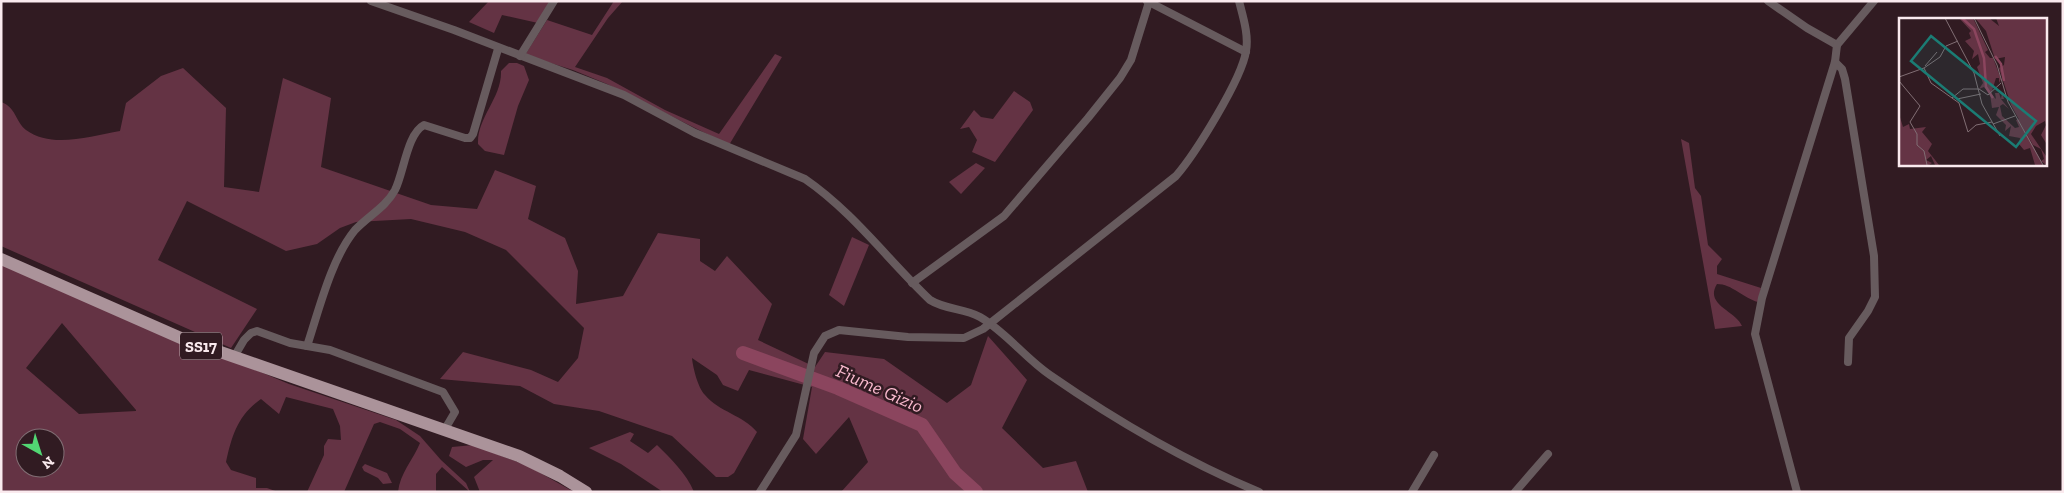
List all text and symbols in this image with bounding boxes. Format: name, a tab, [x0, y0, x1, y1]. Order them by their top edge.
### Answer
inset map	[1899, 18, 2046, 165]
road number: SS17	[180, 332, 222, 360]
water label: Fiume Gizio	[833, 359, 927, 418]
north arrow	[15, 428, 65, 478]
text: N	[38, 453, 57, 473]

